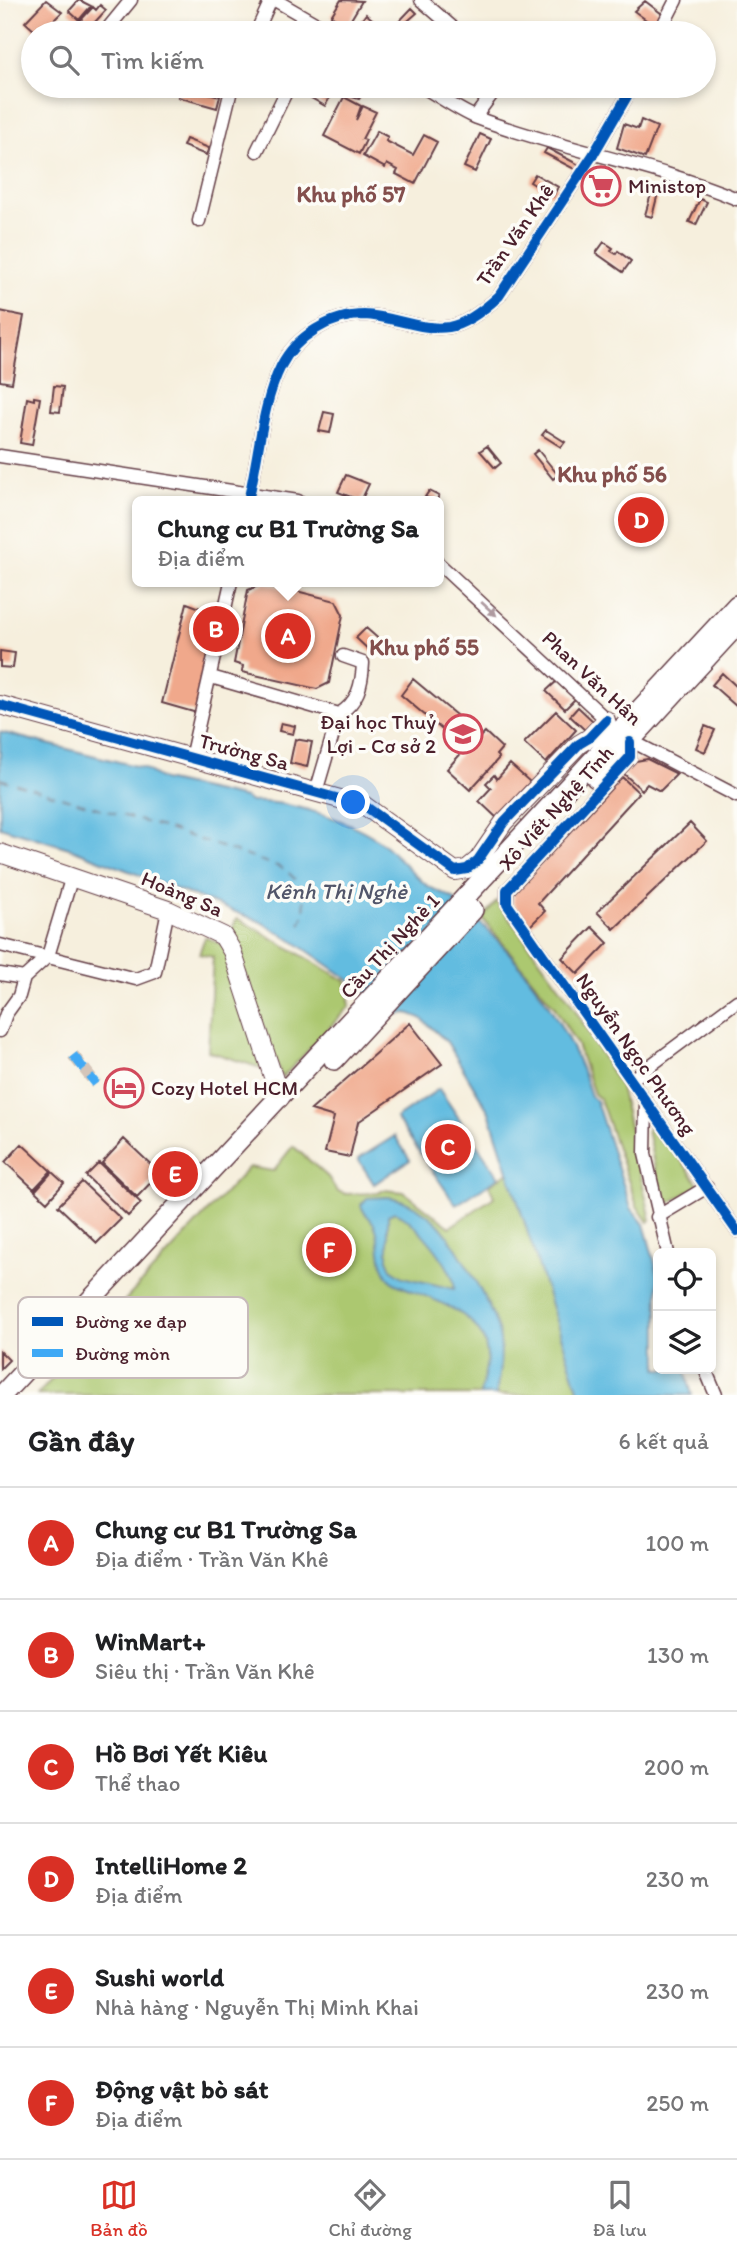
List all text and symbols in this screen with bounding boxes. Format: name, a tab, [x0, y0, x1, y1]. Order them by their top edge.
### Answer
search box	[21, 21, 716, 98]
icon: search	[45, 41, 83, 79]
text: Tìm kiếm	[101, 44, 204, 76]
supermarket icon: Ministop	[580, 165, 622, 207]
place label: Ministop	[628, 173, 706, 198]
street label: Trần Văn Khê	[470, 179, 559, 291]
district label: Khu phố 57	[297, 180, 406, 208]
district label: Khu phố 56	[557, 460, 667, 488]
pin: D	[618, 494, 664, 546]
popup	[132, 496, 444, 587]
text: Chung cư B1 Trường Sa	[157, 512, 419, 544]
text: Địa điểm	[157, 544, 245, 572]
one-way arrow	[480, 601, 498, 617]
pin: B	[193, 603, 239, 655]
pin: A	[265, 610, 311, 662]
street label: Phan Văn Hân	[537, 625, 648, 730]
district label: Khu phố 55	[369, 633, 479, 661]
place label: Đại học Thuỷ Lợi - Cơ sở 2	[320, 709, 436, 758]
school or university icon: Đại học Thuỷ Lợi - Cơ sở 2	[442, 713, 484, 755]
street label: Trường Sa	[197, 728, 292, 775]
street label: Xô Viết Nghệ Tĩnh	[493, 740, 618, 875]
your location	[336, 785, 370, 819]
street label: Hoàng Sa	[138, 865, 226, 922]
water label: Kênh Thị Nghè	[265, 877, 408, 905]
street label: Cầu Thị Nghè 1	[335, 888, 445, 1003]
street label: Nguyễn Ngọc Phương	[571, 968, 702, 1140]
hotel icon: Cozy Hotel HCM	[103, 1067, 145, 1109]
place label: Cozy Hotel HCM	[151, 1075, 298, 1100]
pin: C	[425, 1121, 471, 1173]
pin: E	[152, 1148, 198, 1200]
pin: F	[306, 1224, 352, 1276]
map controls	[653, 1248, 716, 1374]
button: locate	[653, 1248, 716, 1311]
legend	[18, 1297, 248, 1378]
text: Đường xe đạp	[75, 1310, 187, 1333]
button: layers	[653, 1311, 716, 1374]
text: Đường mòn	[75, 1342, 170, 1365]
text: Gần đây	[28, 1422, 134, 1459]
text: 6 kết quả	[619, 1427, 709, 1455]
text: Chung cư B1 Trường Sa	[95, 1513, 357, 1545]
text: A	[44, 1529, 58, 1557]
text: 100 m	[645, 1529, 709, 1557]
text: Địa điểm · Trần Văn Khê	[95, 1545, 329, 1573]
text: WinMart+	[95, 1625, 206, 1657]
text: B	[44, 1641, 58, 1669]
text: 130 m	[647, 1641, 709, 1669]
text: Siêu thị · Trần Văn Khê	[95, 1657, 315, 1685]
text: Hồ Bơi Yết Kiêu	[95, 1737, 268, 1769]
text: C	[44, 1753, 58, 1781]
text: 200 m	[644, 1753, 709, 1781]
text: Thể thao	[95, 1769, 181, 1797]
text: IntelliHome 2	[95, 1849, 247, 1881]
text: D	[43, 1865, 59, 1893]
text: 230 m	[646, 1865, 709, 1893]
text: Địa điểm	[95, 1881, 183, 1909]
text: Sushi world	[95, 1961, 224, 1993]
text: E	[45, 1977, 57, 2005]
text: 230 m	[646, 1977, 709, 2005]
text: Nhà hàng · Nguyễn Thị Minh Khai	[95, 1993, 419, 2021]
text: Động vật bò sát	[95, 2073, 269, 2105]
text: F	[45, 2089, 57, 2117]
text: 250 m	[646, 2089, 709, 2117]
text: Địa điểm	[95, 2105, 183, 2133]
tab: Bản đồ	[90, 2176, 148, 2241]
tab: Chỉ đường	[328, 2176, 412, 2241]
tab: Đã lưu	[593, 2176, 647, 2241]

